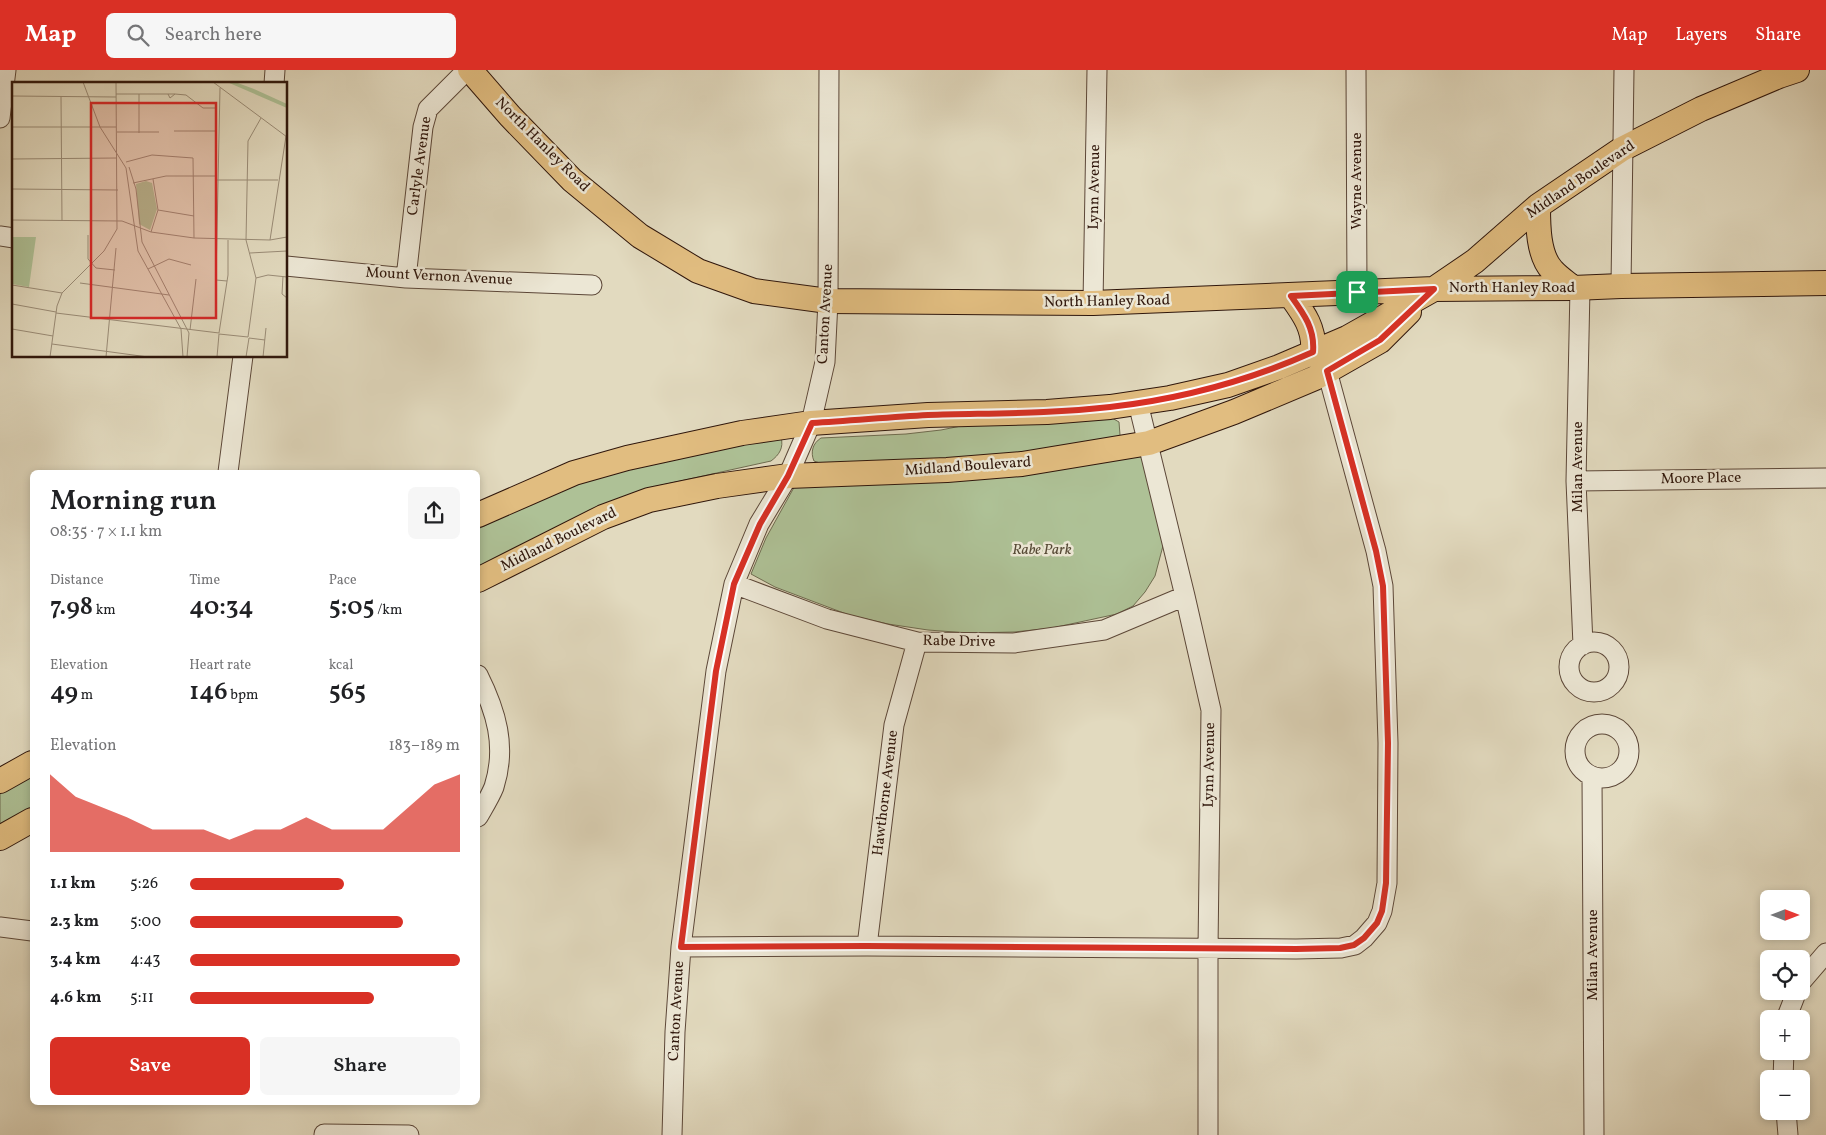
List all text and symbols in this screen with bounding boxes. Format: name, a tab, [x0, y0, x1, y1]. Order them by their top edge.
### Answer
search box	[106, 13, 456, 58]
text: Map	[25, 18, 76, 52]
icon: search	[124, 21, 152, 49]
text: Search here	[164, 22, 262, 48]
text: Map	[1611, 23, 1647, 48]
text: Layers	[1675, 23, 1727, 48]
text: Share	[1755, 23, 1801, 48]
inset map	[12, 82, 288, 358]
street label: North Hanley Road	[490, 93, 594, 197]
street label: Carlyle Avenue	[403, 115, 437, 217]
street label: Wayne Avenue	[1347, 132, 1368, 230]
street label: Midland Boulevard	[1523, 136, 1639, 224]
street label: Lynn Avenue	[1084, 144, 1106, 230]
street label: Mount Vernon Avenue	[365, 263, 513, 291]
street label: Canton Avenue	[813, 263, 839, 365]
pin	[1336, 271, 1378, 313]
icon: arrive	[1343, 278, 1371, 306]
street label: North Hanley Road	[1449, 278, 1575, 299]
street label: North Hanley Road	[1044, 290, 1170, 314]
street label: Milan Avenue	[1568, 421, 1589, 513]
street label: Midland Boulevard	[904, 452, 1032, 482]
street label: Moore Place	[1661, 468, 1741, 490]
text: Morning run	[50, 482, 217, 521]
button: share	[408, 487, 460, 539]
street label: Midland Boulevard	[497, 503, 621, 577]
text: 08:35 · 7 × 1.1 km	[50, 521, 162, 543]
park label: Rabe Park	[1012, 540, 1072, 561]
text: Distance	[50, 571, 104, 590]
text: Time	[189, 571, 220, 590]
text: Pace	[329, 571, 357, 590]
text: 7.98	[50, 590, 93, 625]
text: 40:34	[189, 590, 254, 625]
text: 5:05	[329, 590, 374, 625]
text: km	[93, 601, 116, 620]
text: /km	[374, 601, 402, 620]
street label: Rabe Drive	[922, 631, 996, 653]
text: Elevation	[50, 656, 108, 675]
text: Heart rate	[189, 656, 251, 675]
text: kcal	[329, 656, 354, 675]
text: 49	[50, 675, 78, 710]
text: 146	[189, 675, 227, 710]
text: 565	[329, 675, 366, 710]
text: m	[78, 686, 93, 705]
text: bpm	[227, 686, 258, 705]
street label: Lynn Avenue	[1199, 722, 1221, 808]
street label: Hawthorne Avenue	[868, 729, 904, 857]
text: Elevation	[50, 735, 117, 757]
text: 183–189 m	[388, 735, 460, 757]
text: 1.1 km	[50, 873, 96, 895]
text: 5:26	[130, 873, 158, 895]
north arrow	[1760, 890, 1810, 940]
map controls	[1760, 890, 1810, 1120]
street label: Milan Avenue	[1583, 909, 1604, 1001]
text: 2.3 km	[50, 911, 99, 933]
text: 5:00	[130, 911, 161, 933]
text: 3.4 km	[50, 949, 101, 971]
text: 4:43	[130, 949, 160, 971]
button: locate	[1760, 950, 1810, 1000]
street label: Canton Avenue	[664, 960, 690, 1062]
text: 4.6 km	[50, 987, 101, 1009]
text: 5:11	[130, 987, 154, 1009]
button: +	[1760, 1010, 1810, 1060]
button: Save	[50, 1037, 250, 1095]
button: Share	[260, 1037, 460, 1095]
button: −	[1760, 1070, 1810, 1120]

